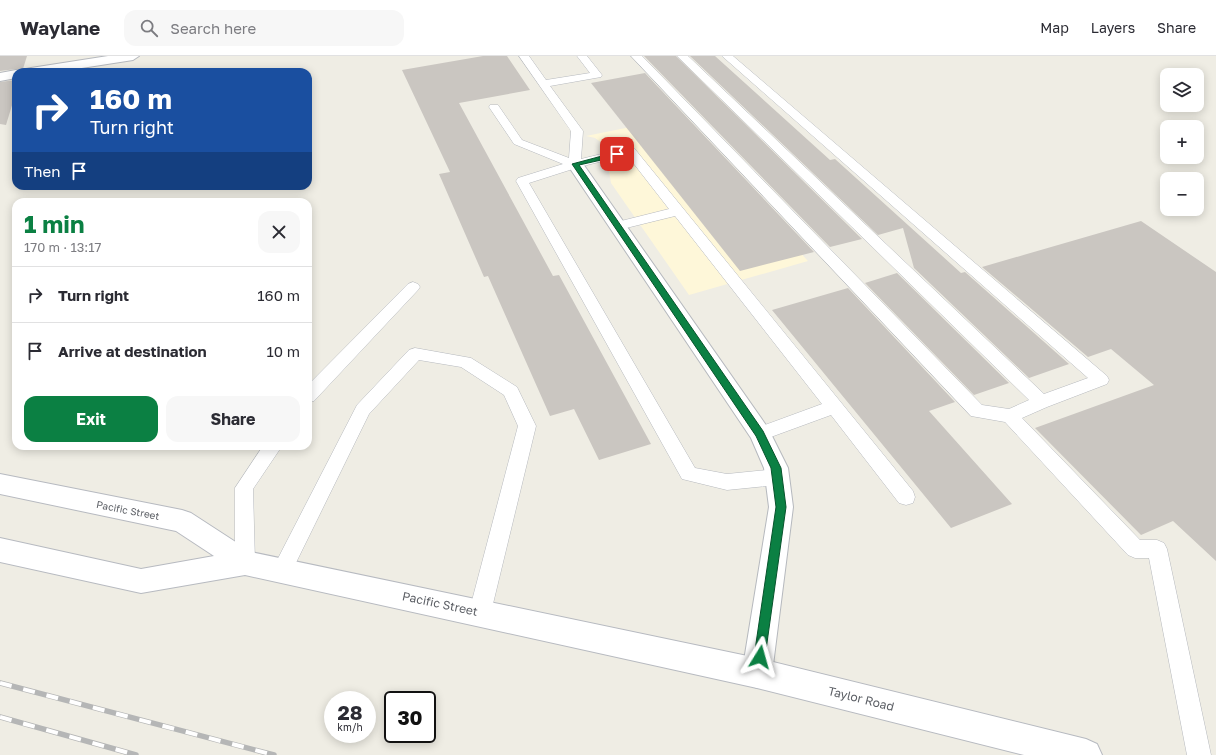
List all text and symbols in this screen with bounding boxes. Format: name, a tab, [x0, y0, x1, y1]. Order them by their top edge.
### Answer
search box	[124, 10, 404, 46]
text: Waylane	[20, 16, 100, 39]
icon: search	[138, 17, 160, 39]
text: Search here	[170, 19, 256, 37]
text: Map	[1040, 19, 1069, 36]
text: Layers	[1091, 19, 1135, 36]
text: Share	[1157, 19, 1196, 36]
map controls	[1160, 68, 1204, 216]
button: layers	[1160, 68, 1204, 112]
text: 160 m	[90, 82, 172, 115]
icon: right	[24, 84, 76, 136]
text: Turn right	[90, 116, 174, 138]
button: +	[1160, 120, 1204, 164]
pin	[600, 137, 634, 171]
icon: arrive	[606, 143, 628, 165]
icon: arrive	[68, 160, 90, 182]
text: Then	[24, 162, 60, 180]
button: −	[1160, 172, 1204, 216]
text: 1 min	[24, 209, 84, 238]
button: close	[258, 211, 300, 253]
text: 170 m · 13:17	[24, 239, 101, 255]
icon: right	[24, 284, 46, 306]
text: Turn right	[58, 286, 129, 304]
text: 160 m	[257, 286, 300, 304]
icon: arrive	[24, 340, 46, 362]
text: Arrive at destination	[58, 342, 207, 360]
text: 10 m	[266, 342, 300, 360]
button: Exit	[24, 396, 158, 442]
button: Share	[166, 396, 300, 442]
street label: Pacific Street	[95, 498, 161, 522]
street label: Pacific Street	[401, 588, 479, 619]
position arrow	[739, 636, 781, 678]
street label: Taylor Road	[826, 683, 896, 714]
speed limit sign: 30	[384, 691, 436, 743]
text: 28	[337, 700, 362, 724]
text: km/h	[337, 721, 363, 733]

